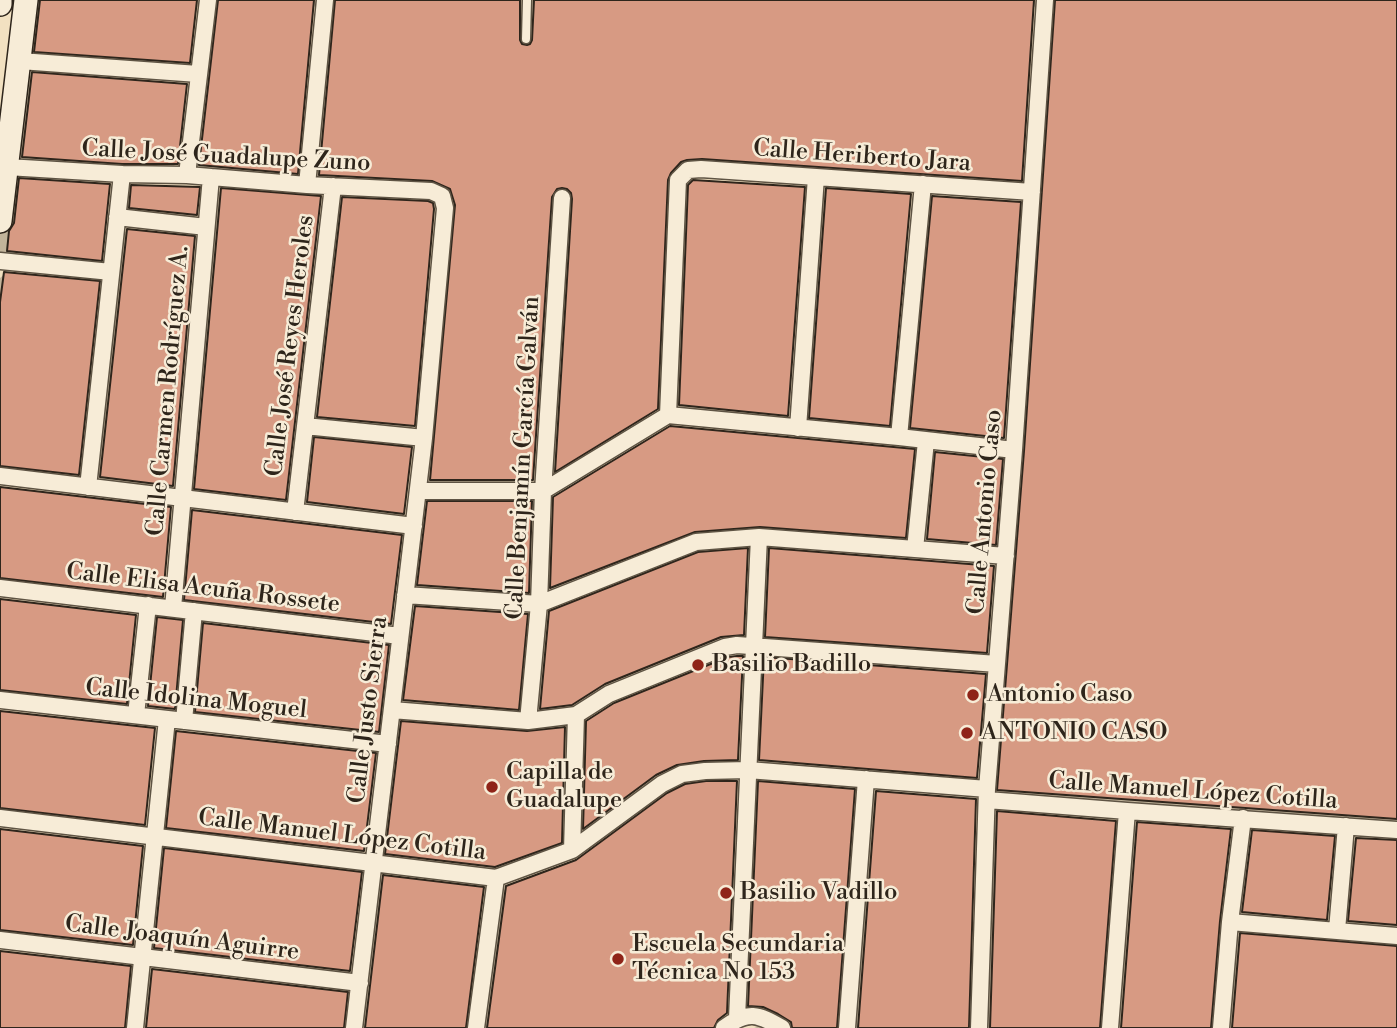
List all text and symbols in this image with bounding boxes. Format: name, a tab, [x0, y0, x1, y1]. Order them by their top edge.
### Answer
street label: Calle José Guadalupe Zuno	[81, 135, 371, 179]
street label: Calle Heriberto Jara	[752, 135, 972, 179]
street label: Calle José Reyes Heroles	[261, 214, 321, 478]
street label: Calle Carmen Rodríguez A.	[142, 245, 196, 537]
street label: Calle Benjamín García Galván	[501, 296, 547, 620]
street label: Calle Antonio Caso	[963, 408, 1009, 616]
street label: Calle Elisa Acuña Rossete	[65, 558, 341, 620]
street label: Calle Justo Sierra	[343, 615, 395, 805]
place label: Basilio Badillo	[712, 651, 871, 679]
marker: Basilio Badillo	[690, 657, 706, 673]
street label: Calle Idolina Moguel	[84, 674, 308, 726]
place label: Antonio Caso	[987, 681, 1133, 709]
marker: Antonio Caso	[965, 687, 981, 703]
place label: ANTONIO CASO	[981, 719, 1167, 747]
marker: ANTONIO CASO	[959, 725, 975, 741]
place label: Capilla de Guadalupe	[506, 759, 622, 815]
street label: Calle Manuel López Cotilla	[1047, 768, 1339, 816]
marker: Capilla de Guadalupe	[484, 779, 500, 795]
street label: Calle Manuel López Cotilla	[196, 804, 488, 868]
place label: Basilio Vadillo	[740, 879, 897, 907]
marker: Basilio Vadillo	[718, 885, 734, 901]
street label: Calle Joaquín Aguirre	[63, 910, 301, 968]
place label: Escuela Secundaria Técnica No 153	[632, 931, 844, 987]
marker: Escuela Secundaria Técnica No 153	[610, 951, 626, 967]

